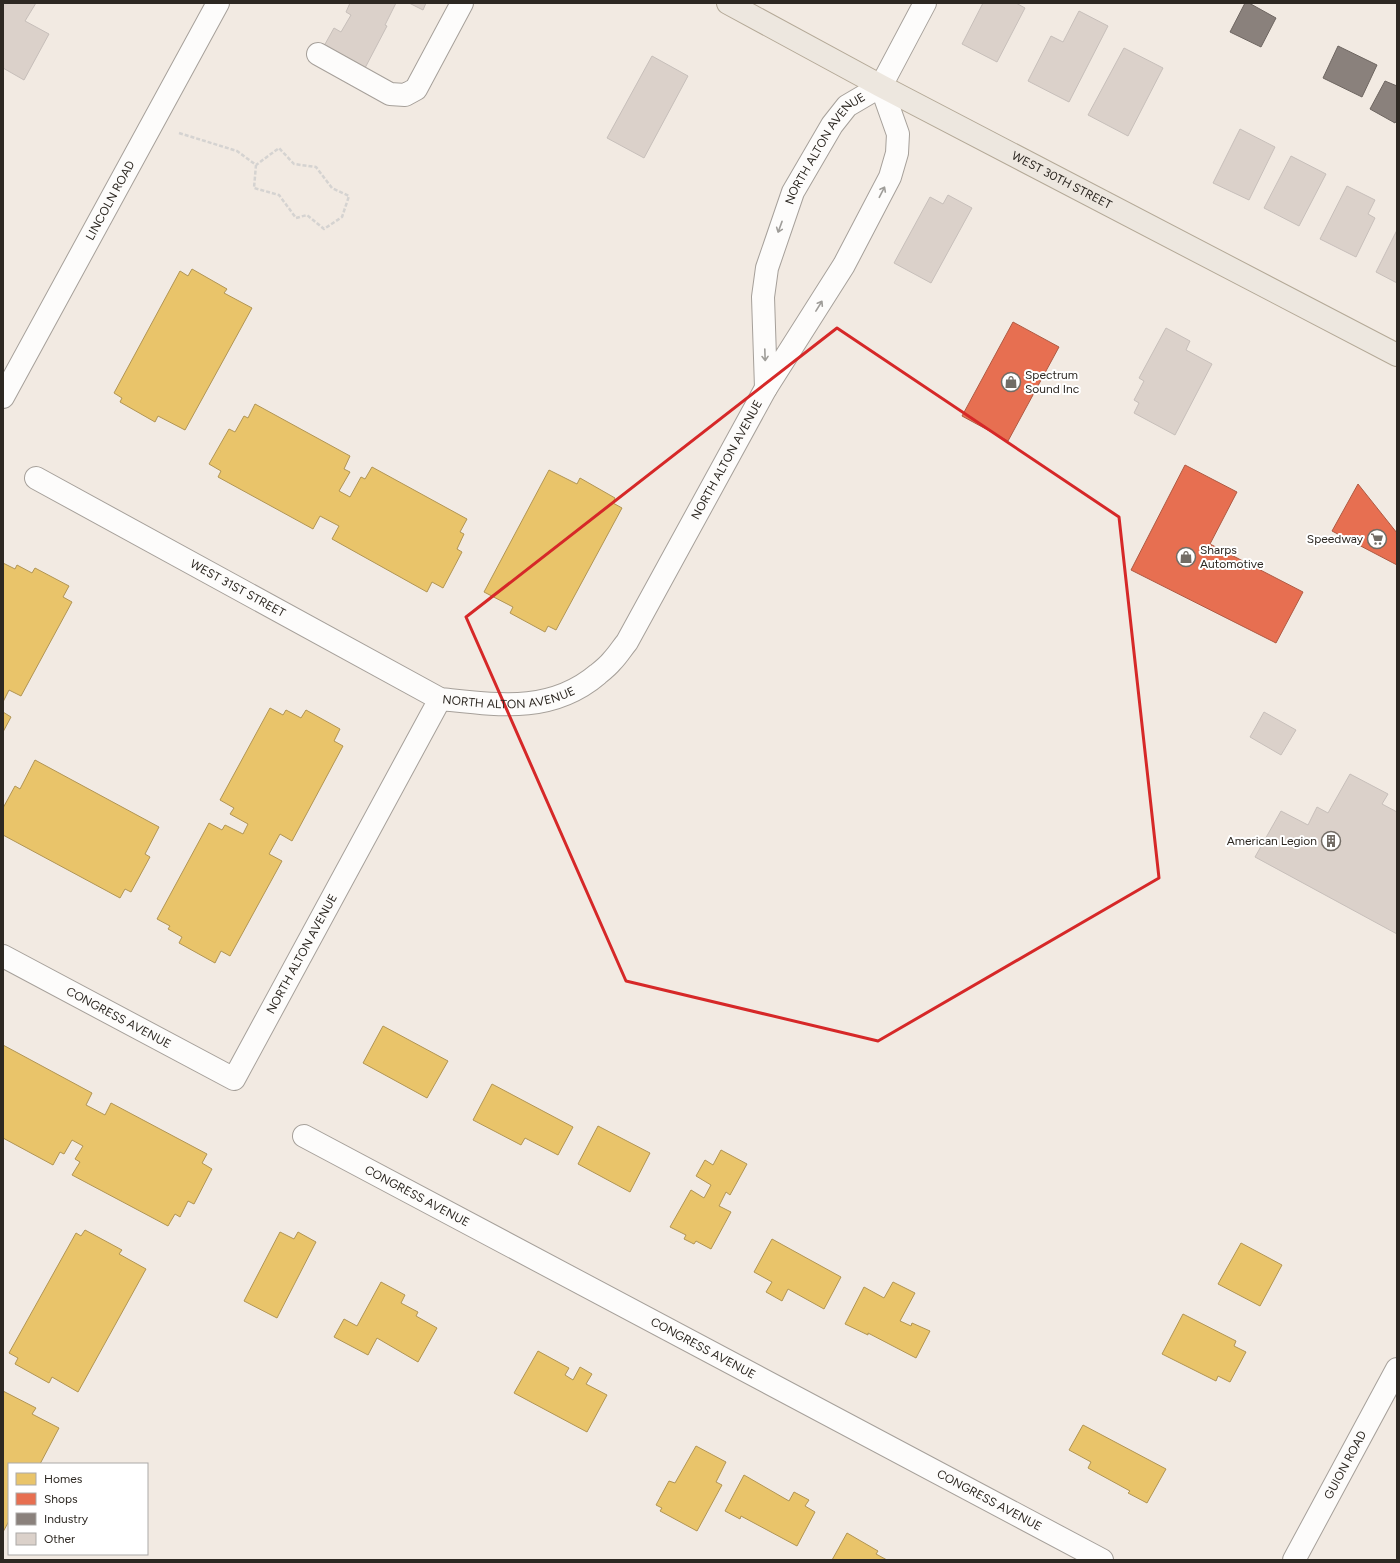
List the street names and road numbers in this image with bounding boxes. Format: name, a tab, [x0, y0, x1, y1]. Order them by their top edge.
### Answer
street label: NORTH ALTON AVENUE	[782, 90, 868, 206]
street label: WEST 30TH STREET	[1009, 148, 1115, 212]
street label: LINCOLN ROAD	[83, 158, 138, 243]
street label: NORTH ALTON AVENUE	[688, 397, 765, 522]
street label: WEST 31ST STREET	[188, 557, 288, 620]
street label: NORTH ALTON AVENUE	[442, 684, 577, 711]
street label: NORTH ALTON AVENUE	[264, 892, 340, 1016]
street label: CONGRESS AVENUE	[64, 984, 173, 1051]
street label: CONGRESS AVENUE	[362, 1163, 472, 1230]
street label: CONGRESS AVENUE	[648, 1315, 758, 1382]
street label: GUION ROAD	[1321, 1428, 1369, 1502]
street label: CONGRESS AVENUE	[934, 1467, 1044, 1534]

